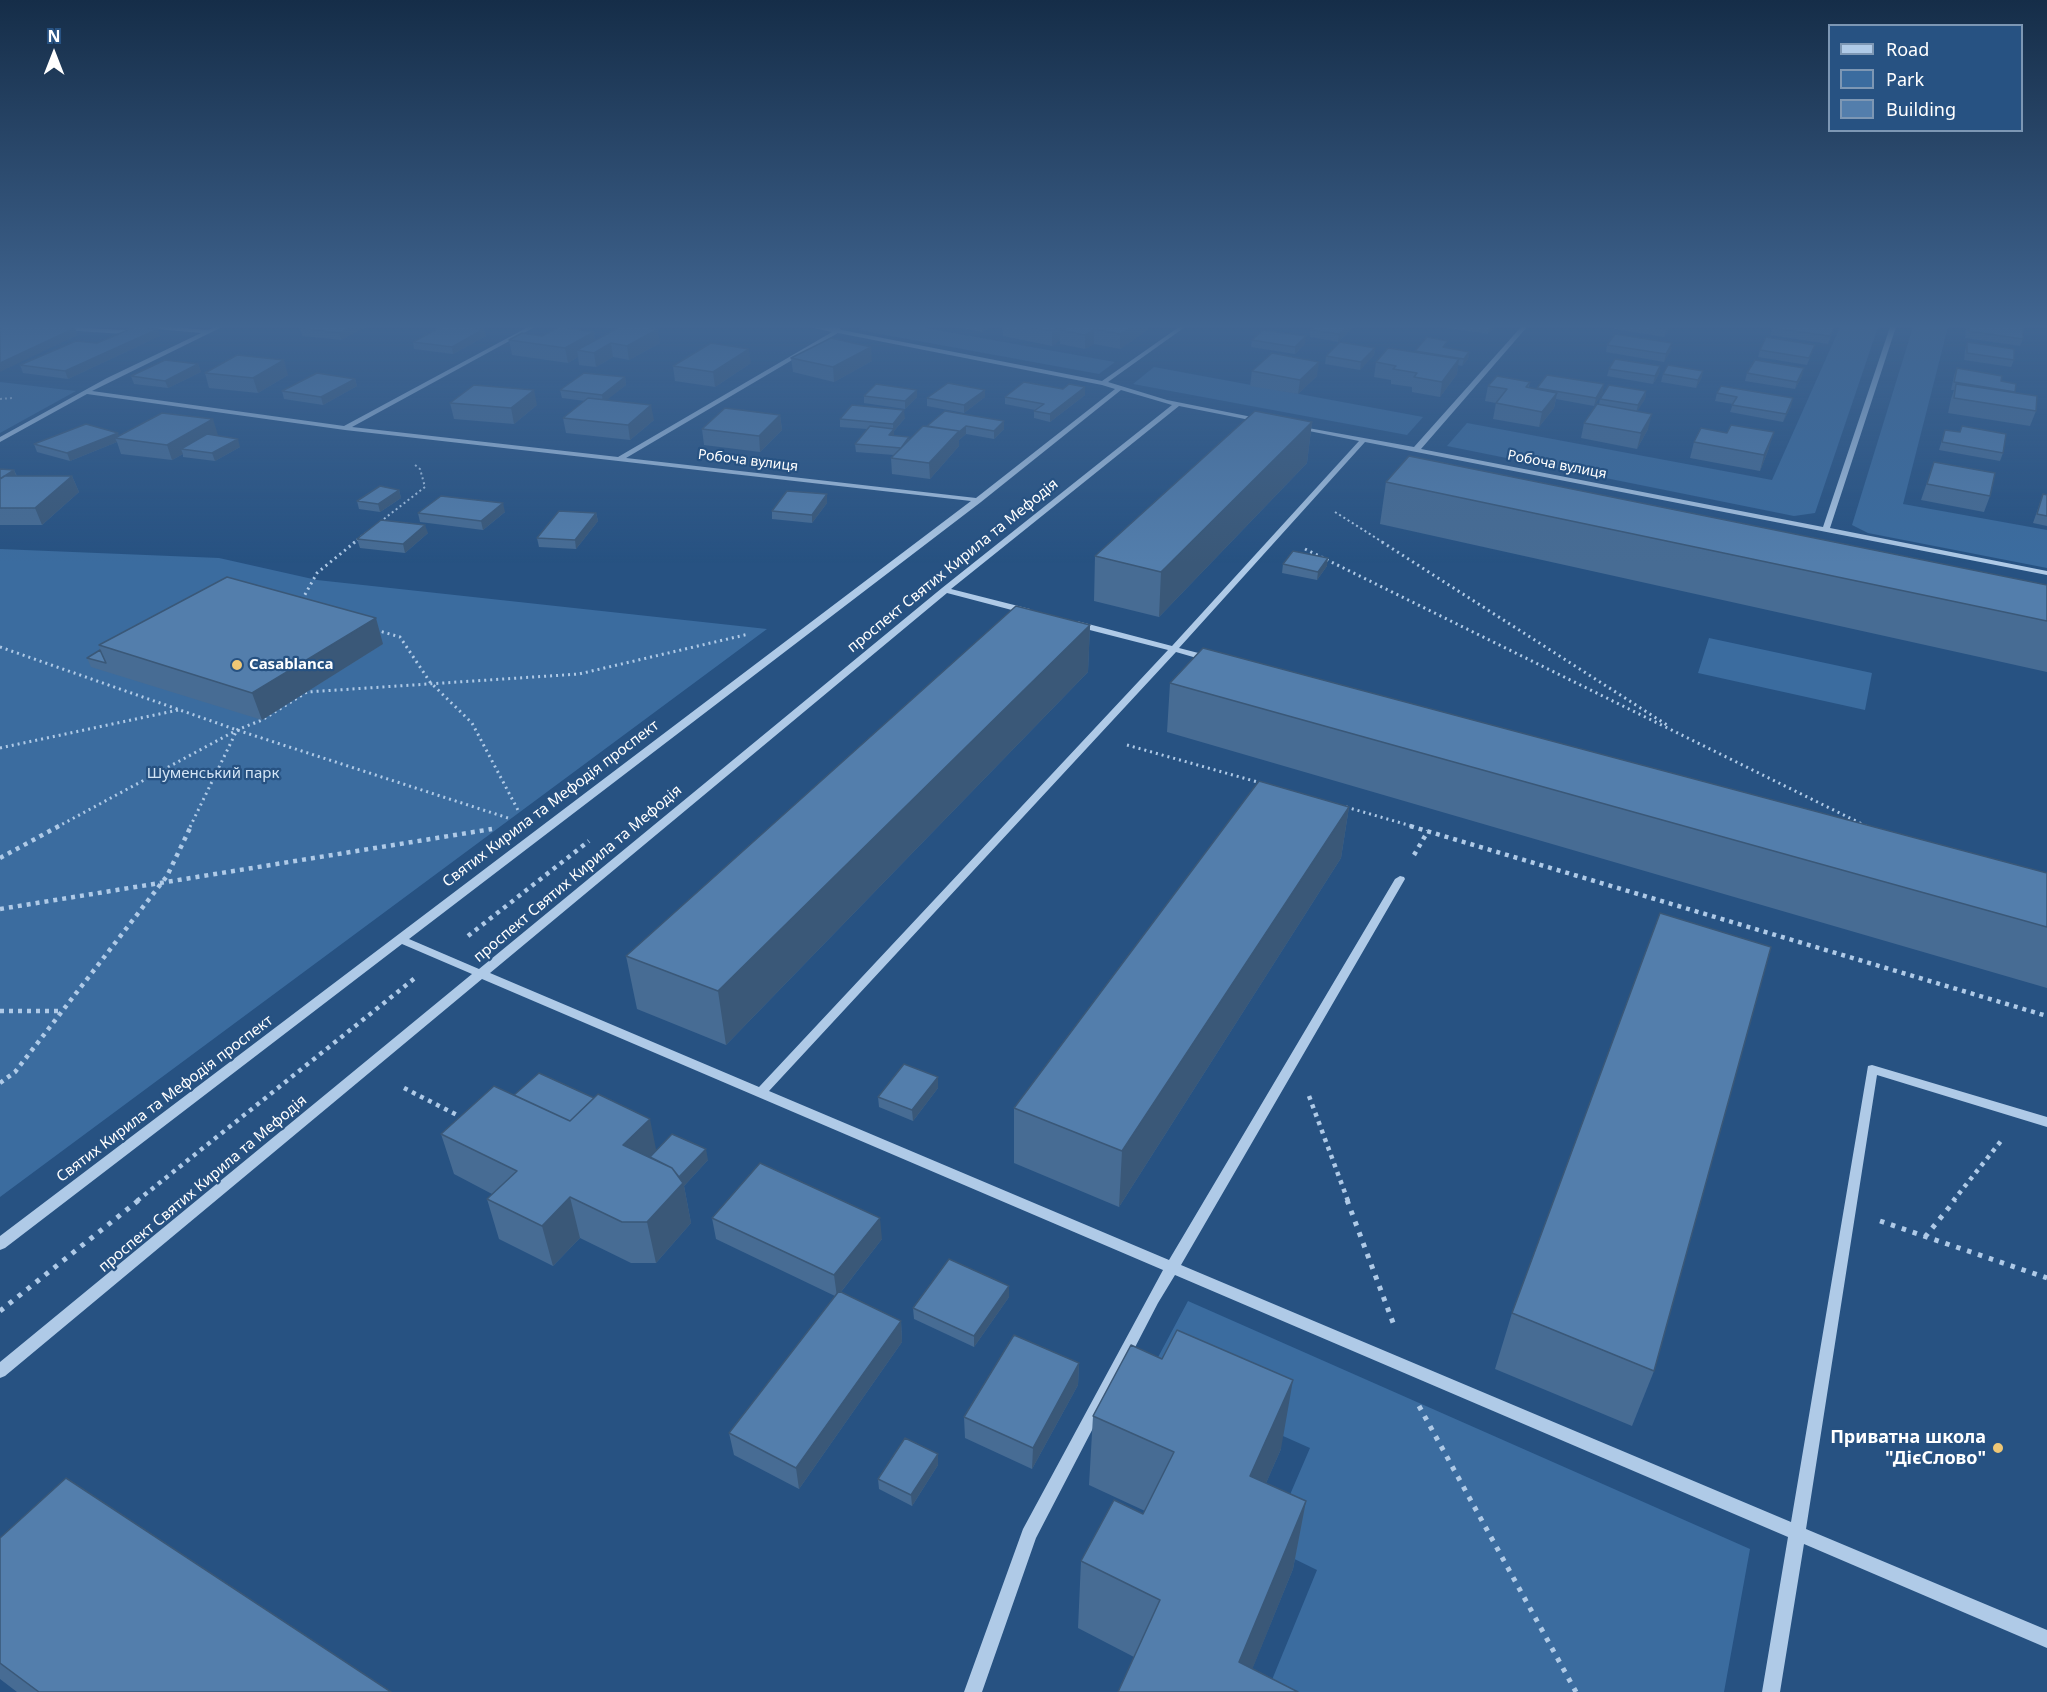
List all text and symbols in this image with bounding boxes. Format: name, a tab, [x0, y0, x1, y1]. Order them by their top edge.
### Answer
north arrow	[24, 24, 84, 84]
legend	[1828, 24, 2023, 132]
text: N	[47, 25, 61, 47]
text: Road	[1886, 37, 1929, 61]
text: Park	[1886, 67, 1924, 91]
text: Building	[1886, 97, 1956, 121]
street label: Робоча вулиця	[697, 447, 799, 475]
street label: Робоча вулиця	[1506, 447, 1608, 483]
street label: проспект Святих Кирила та Мефодія	[844, 475, 1062, 657]
place label: Casablanca	[249, 656, 334, 674]
marker: Casablanca	[230, 658, 244, 672]
street label: Святих Кирила та Мефодія проспект	[439, 717, 663, 891]
park label: Шуменський парк	[147, 765, 279, 783]
street label: проспект Святих Кирила та Мефодія	[470, 782, 686, 966]
street label: Святих Кирила та Мефодія проспект	[53, 1012, 277, 1186]
street label: проспект Святих Кирила та Мефодія	[95, 1092, 311, 1276]
place label: Приватна школа "ДієСлово"	[1830, 1427, 1986, 1470]
marker: Приватна школа "ДієСлово"	[1991, 1441, 2005, 1455]

